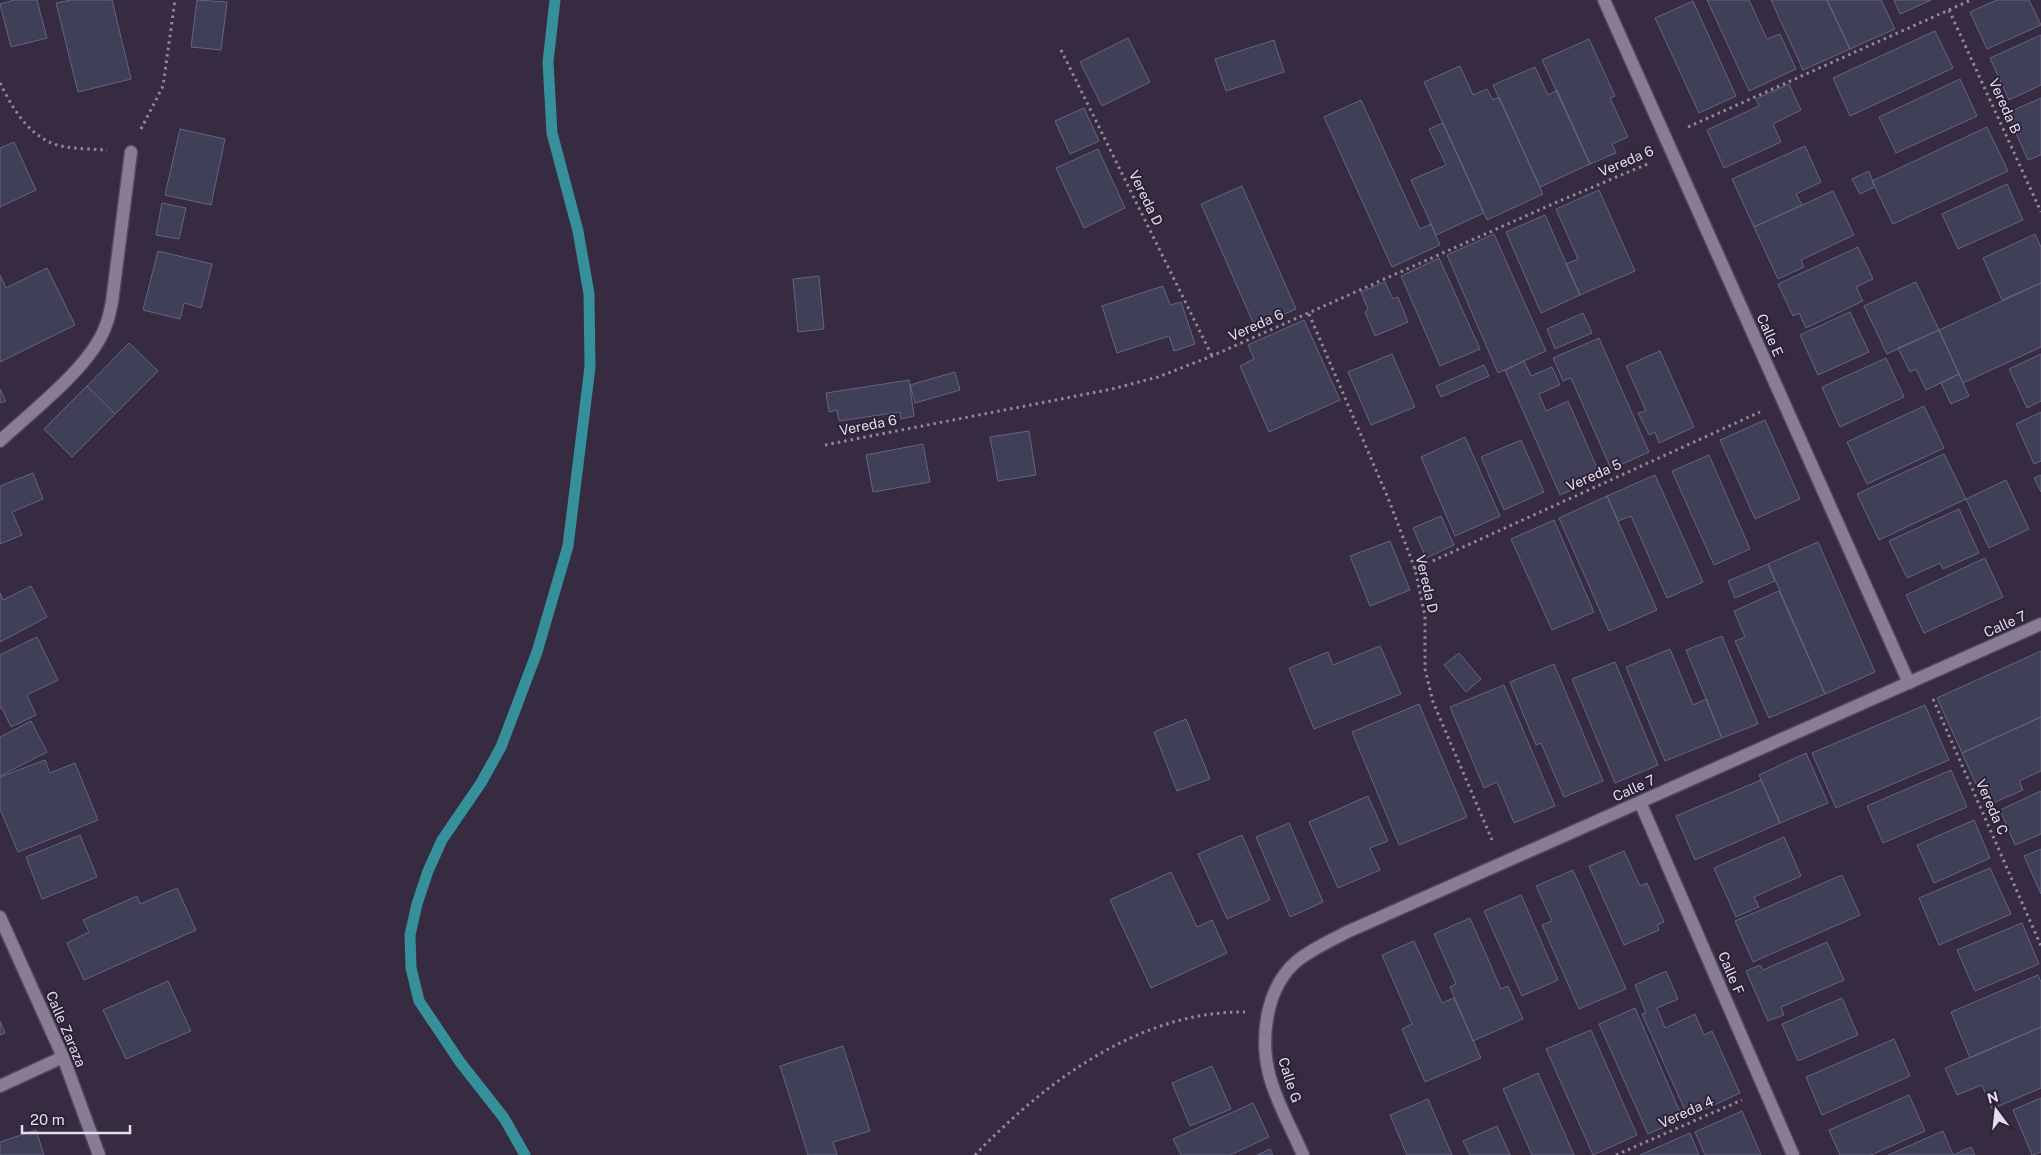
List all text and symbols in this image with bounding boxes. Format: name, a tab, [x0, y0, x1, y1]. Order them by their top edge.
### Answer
street label: Vereda B	[1986, 76, 2024, 136]
street label: Vereda 6	[1596, 142, 1656, 180]
street label: Vereda D	[1126, 168, 1166, 228]
street label: Vereda 6	[1226, 306, 1286, 344]
street label: Calle E	[1754, 311, 1786, 359]
street label: Vereda 6	[838, 412, 898, 438]
street label: Vereda 5	[1564, 456, 1624, 494]
street label: Vereda D	[1413, 553, 1441, 615]
street label: Calle 7	[1981, 608, 2029, 640]
street label: Calle 7	[1610, 772, 1658, 804]
street label: Vereda C	[1973, 777, 2011, 837]
street label: Calle F	[1715, 949, 1747, 997]
street label: Calle Zaraza	[43, 989, 89, 1069]
street label: Calle G	[1275, 1055, 1305, 1105]
north arrow	[1971, 1085, 2021, 1135]
text: N	[1985, 1088, 2000, 1107]
street label: Vereda 4	[1656, 1093, 1716, 1131]
scale bar	[22, 1102, 130, 1134]
text: 20 m	[30, 1111, 65, 1128]

